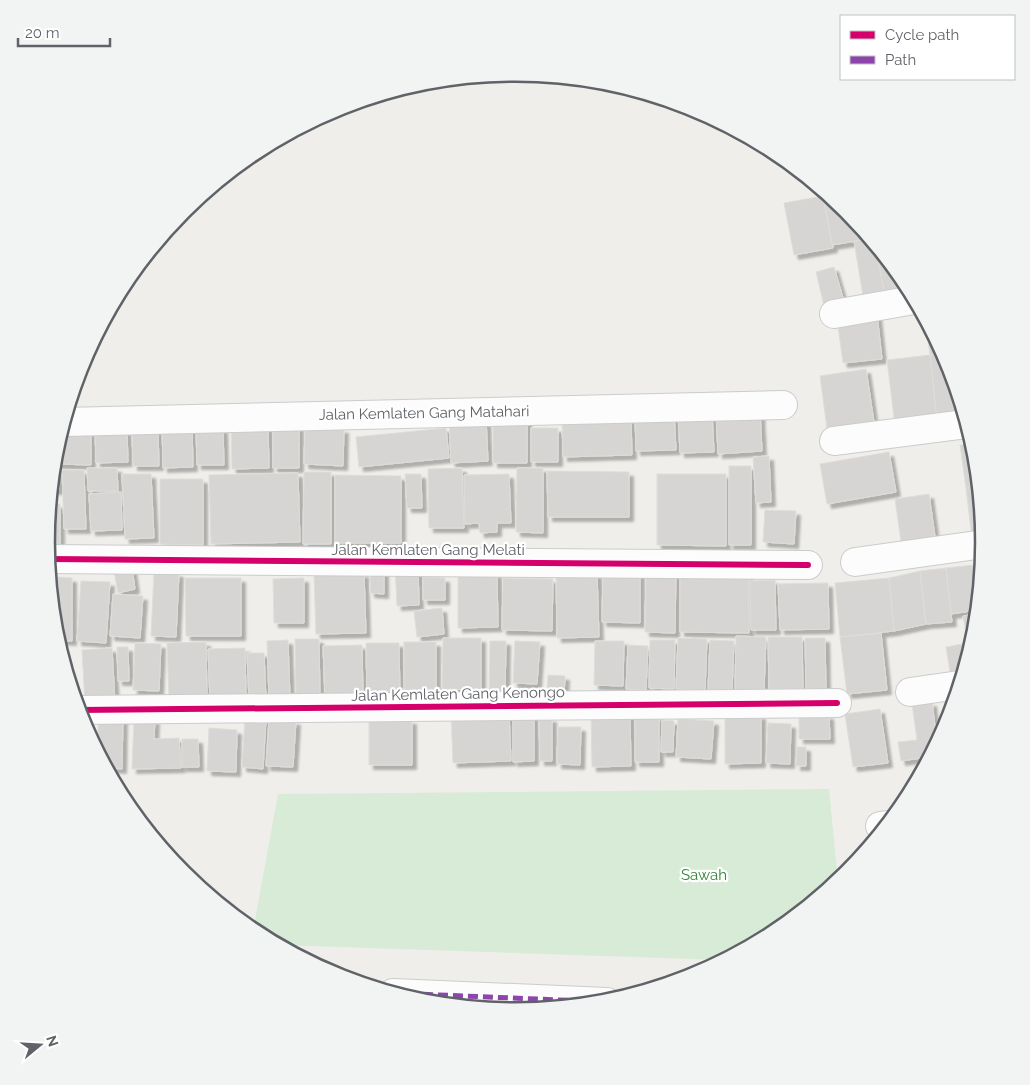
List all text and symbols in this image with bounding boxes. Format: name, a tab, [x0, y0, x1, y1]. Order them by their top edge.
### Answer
scale bar	[18, 15, 110, 47]
legend	[840, 15, 1015, 80]
text: 20 m	[25, 24, 60, 42]
text: Cycle path	[885, 26, 959, 44]
text: Path	[885, 51, 916, 69]
street label: Jalan Kemlaten Gang Matahari	[318, 402, 530, 424]
street label: Jalan Kemlaten Gang Melati	[331, 541, 525, 559]
street label: Jalan Kemlaten Gang Kenongo	[351, 683, 565, 705]
park label: Sawah	[681, 866, 727, 884]
north arrow	[15, 1020, 65, 1070]
text: N	[43, 1033, 62, 1049]

